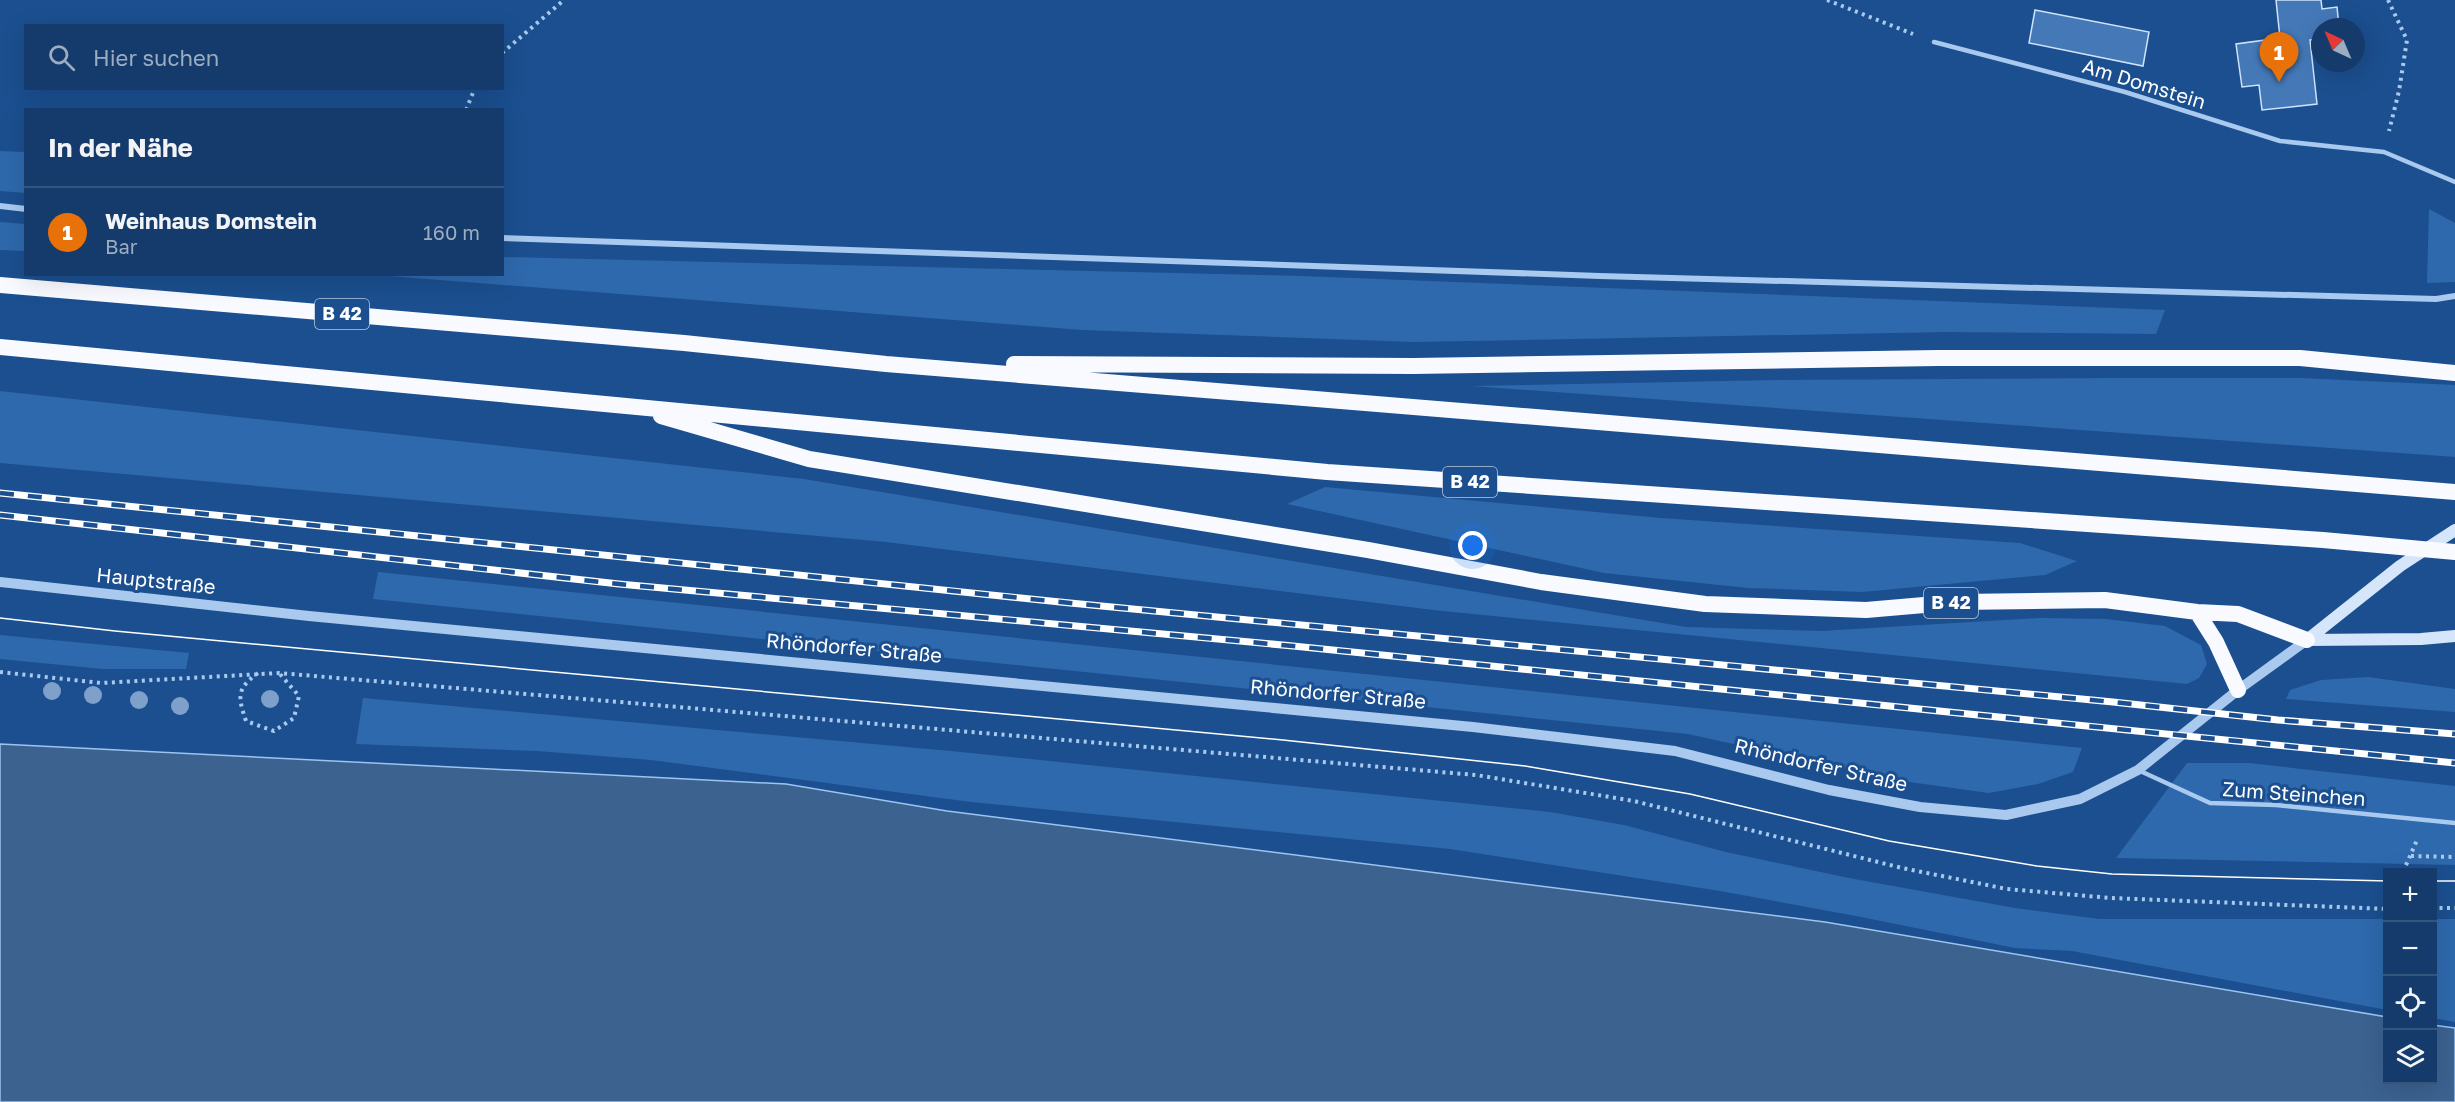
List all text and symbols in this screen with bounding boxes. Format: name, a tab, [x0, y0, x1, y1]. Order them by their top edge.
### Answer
north arrow	[2311, 18, 2365, 72]
search box	[24, 24, 504, 90]
pin: 1	[2260, 32, 2298, 82]
icon: search	[45, 41, 78, 74]
text: Hier suchen	[93, 44, 219, 71]
street label: Am Domstein	[2080, 53, 2209, 113]
text: In der Nähe	[48, 132, 193, 163]
text: Weinhaus Domstein	[105, 207, 317, 234]
text: 1	[62, 220, 73, 244]
text: 160 m	[423, 220, 480, 244]
text: Bar	[105, 234, 138, 258]
road number: B 42	[315, 299, 369, 329]
road number: B 42	[1443, 467, 1497, 497]
your location	[1458, 531, 1487, 560]
street label: Hauptstraße	[95, 562, 217, 598]
road number: B 42	[1924, 588, 1978, 618]
street label: Rhöndorfer Straße	[765, 627, 943, 667]
street label: Rhöndorfer Straße	[1249, 673, 1427, 713]
street label: Rhöndorfer Straße	[1732, 732, 1910, 796]
street label: Zum Steinchen	[2222, 776, 2366, 810]
map controls	[2383, 868, 2437, 1084]
button: +	[2383, 868, 2437, 922]
button: −	[2383, 922, 2437, 976]
button: locate	[2383, 976, 2437, 1030]
button: layers	[2383, 1030, 2437, 1084]

